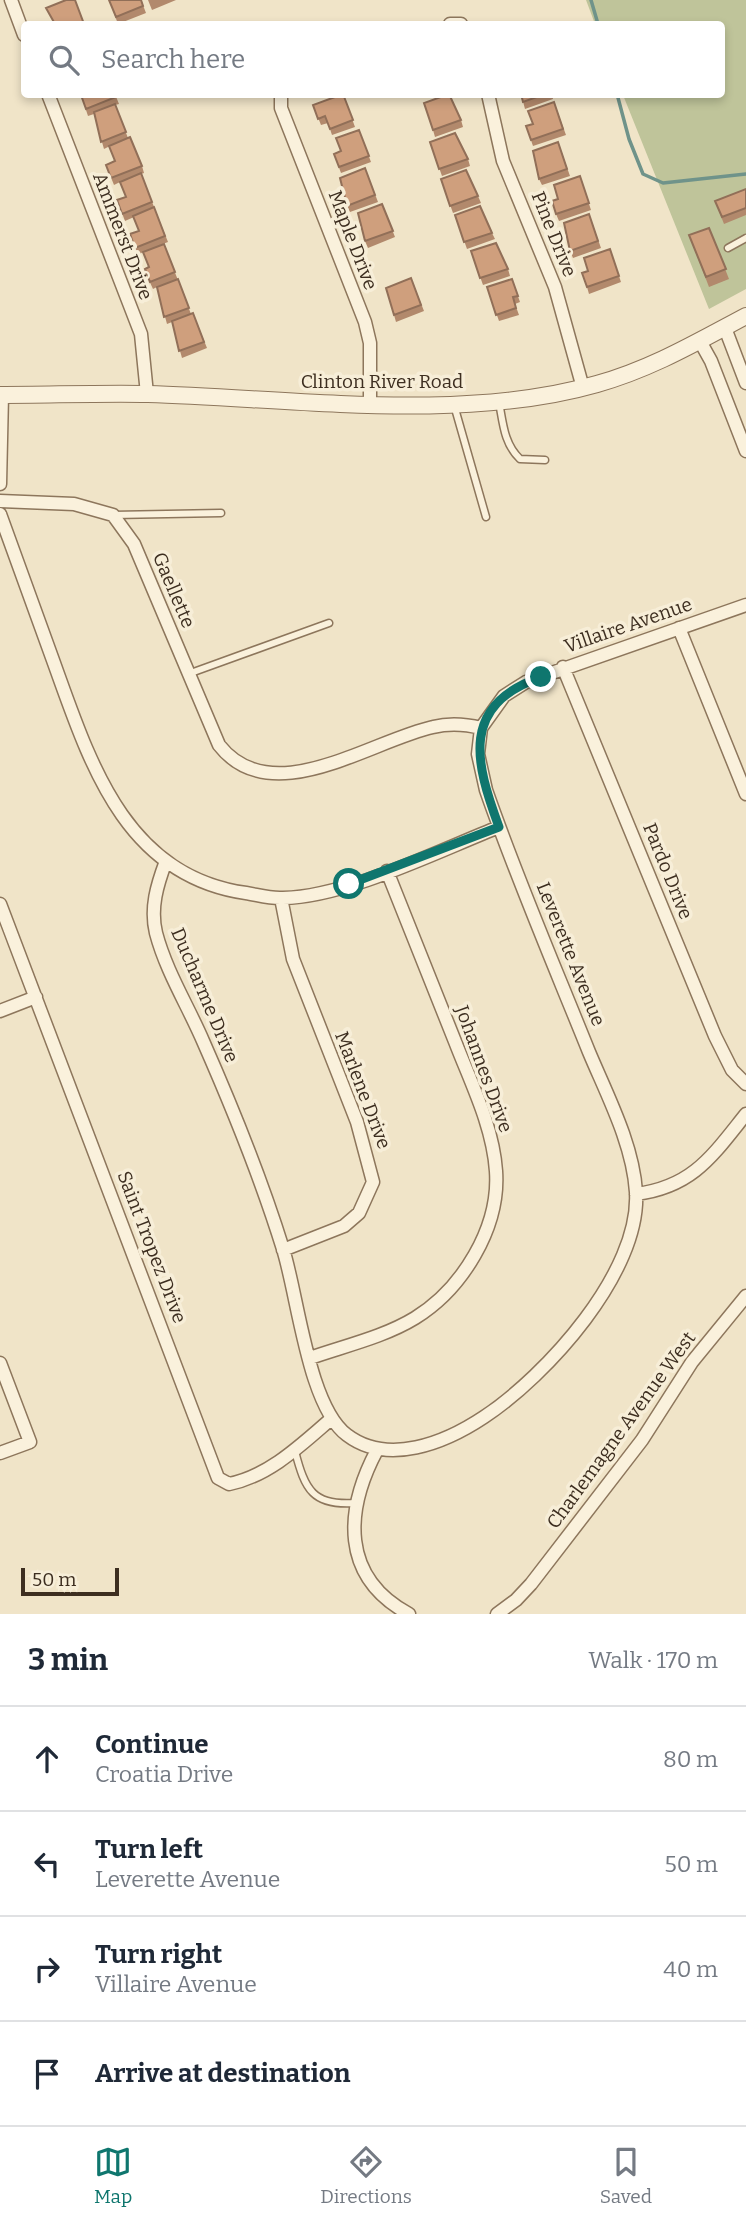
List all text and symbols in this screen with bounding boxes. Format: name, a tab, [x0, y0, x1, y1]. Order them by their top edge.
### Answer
search box	[21, 21, 725, 98]
icon: search	[45, 41, 83, 79]
text: Search here	[101, 44, 245, 75]
street label: Ammerst Drive	[88, 169, 158, 303]
street label: Maple Drive	[323, 187, 383, 293]
street label: Pine Drive	[527, 188, 581, 280]
street label: Clinton River Road	[301, 370, 463, 393]
street label: Gaellette	[148, 549, 200, 631]
street label: Villaire Avenue	[561, 592, 695, 658]
route end	[525, 661, 556, 692]
street label: Pardo Drive	[638, 819, 698, 923]
route start	[333, 868, 364, 899]
street label: Leverette Avenue	[532, 879, 610, 1029]
street label: Ducharme Drive	[166, 924, 244, 1066]
street label: Johannes Drive	[450, 1001, 518, 1136]
street label: Marlene Drive	[330, 1028, 396, 1152]
street label: Saint Tropez Drive	[112, 1168, 192, 1326]
street label: Charlemagne Avenue West	[542, 1327, 700, 1533]
scale bar	[21, 1565, 119, 1597]
text: 50 m	[32, 1568, 76, 1591]
text: 3 min	[28, 1642, 108, 1678]
text: Walk · 170 m	[589, 1646, 718, 1674]
text: Continue	[95, 1729, 209, 1760]
icon: ahead	[28, 1740, 66, 1778]
text: 80 m	[663, 1745, 718, 1773]
text: Croatia Drive	[95, 1760, 233, 1788]
text: Turn left	[95, 1834, 203, 1865]
icon: left	[28, 1845, 66, 1883]
text: 50 m	[664, 1850, 718, 1878]
text: Leverette Avenue	[95, 1865, 280, 1893]
text: Turn right	[95, 1939, 222, 1970]
icon: right	[28, 1950, 66, 1988]
text: 40 m	[663, 1955, 718, 1983]
text: Villaire Avenue	[95, 1970, 257, 1998]
icon: arrive	[28, 2055, 66, 2093]
text: Arrive at destination	[95, 2058, 350, 2089]
tab: Map	[94, 2143, 132, 2208]
tab: Directions	[320, 2143, 412, 2208]
tab: Saved	[600, 2143, 652, 2208]

